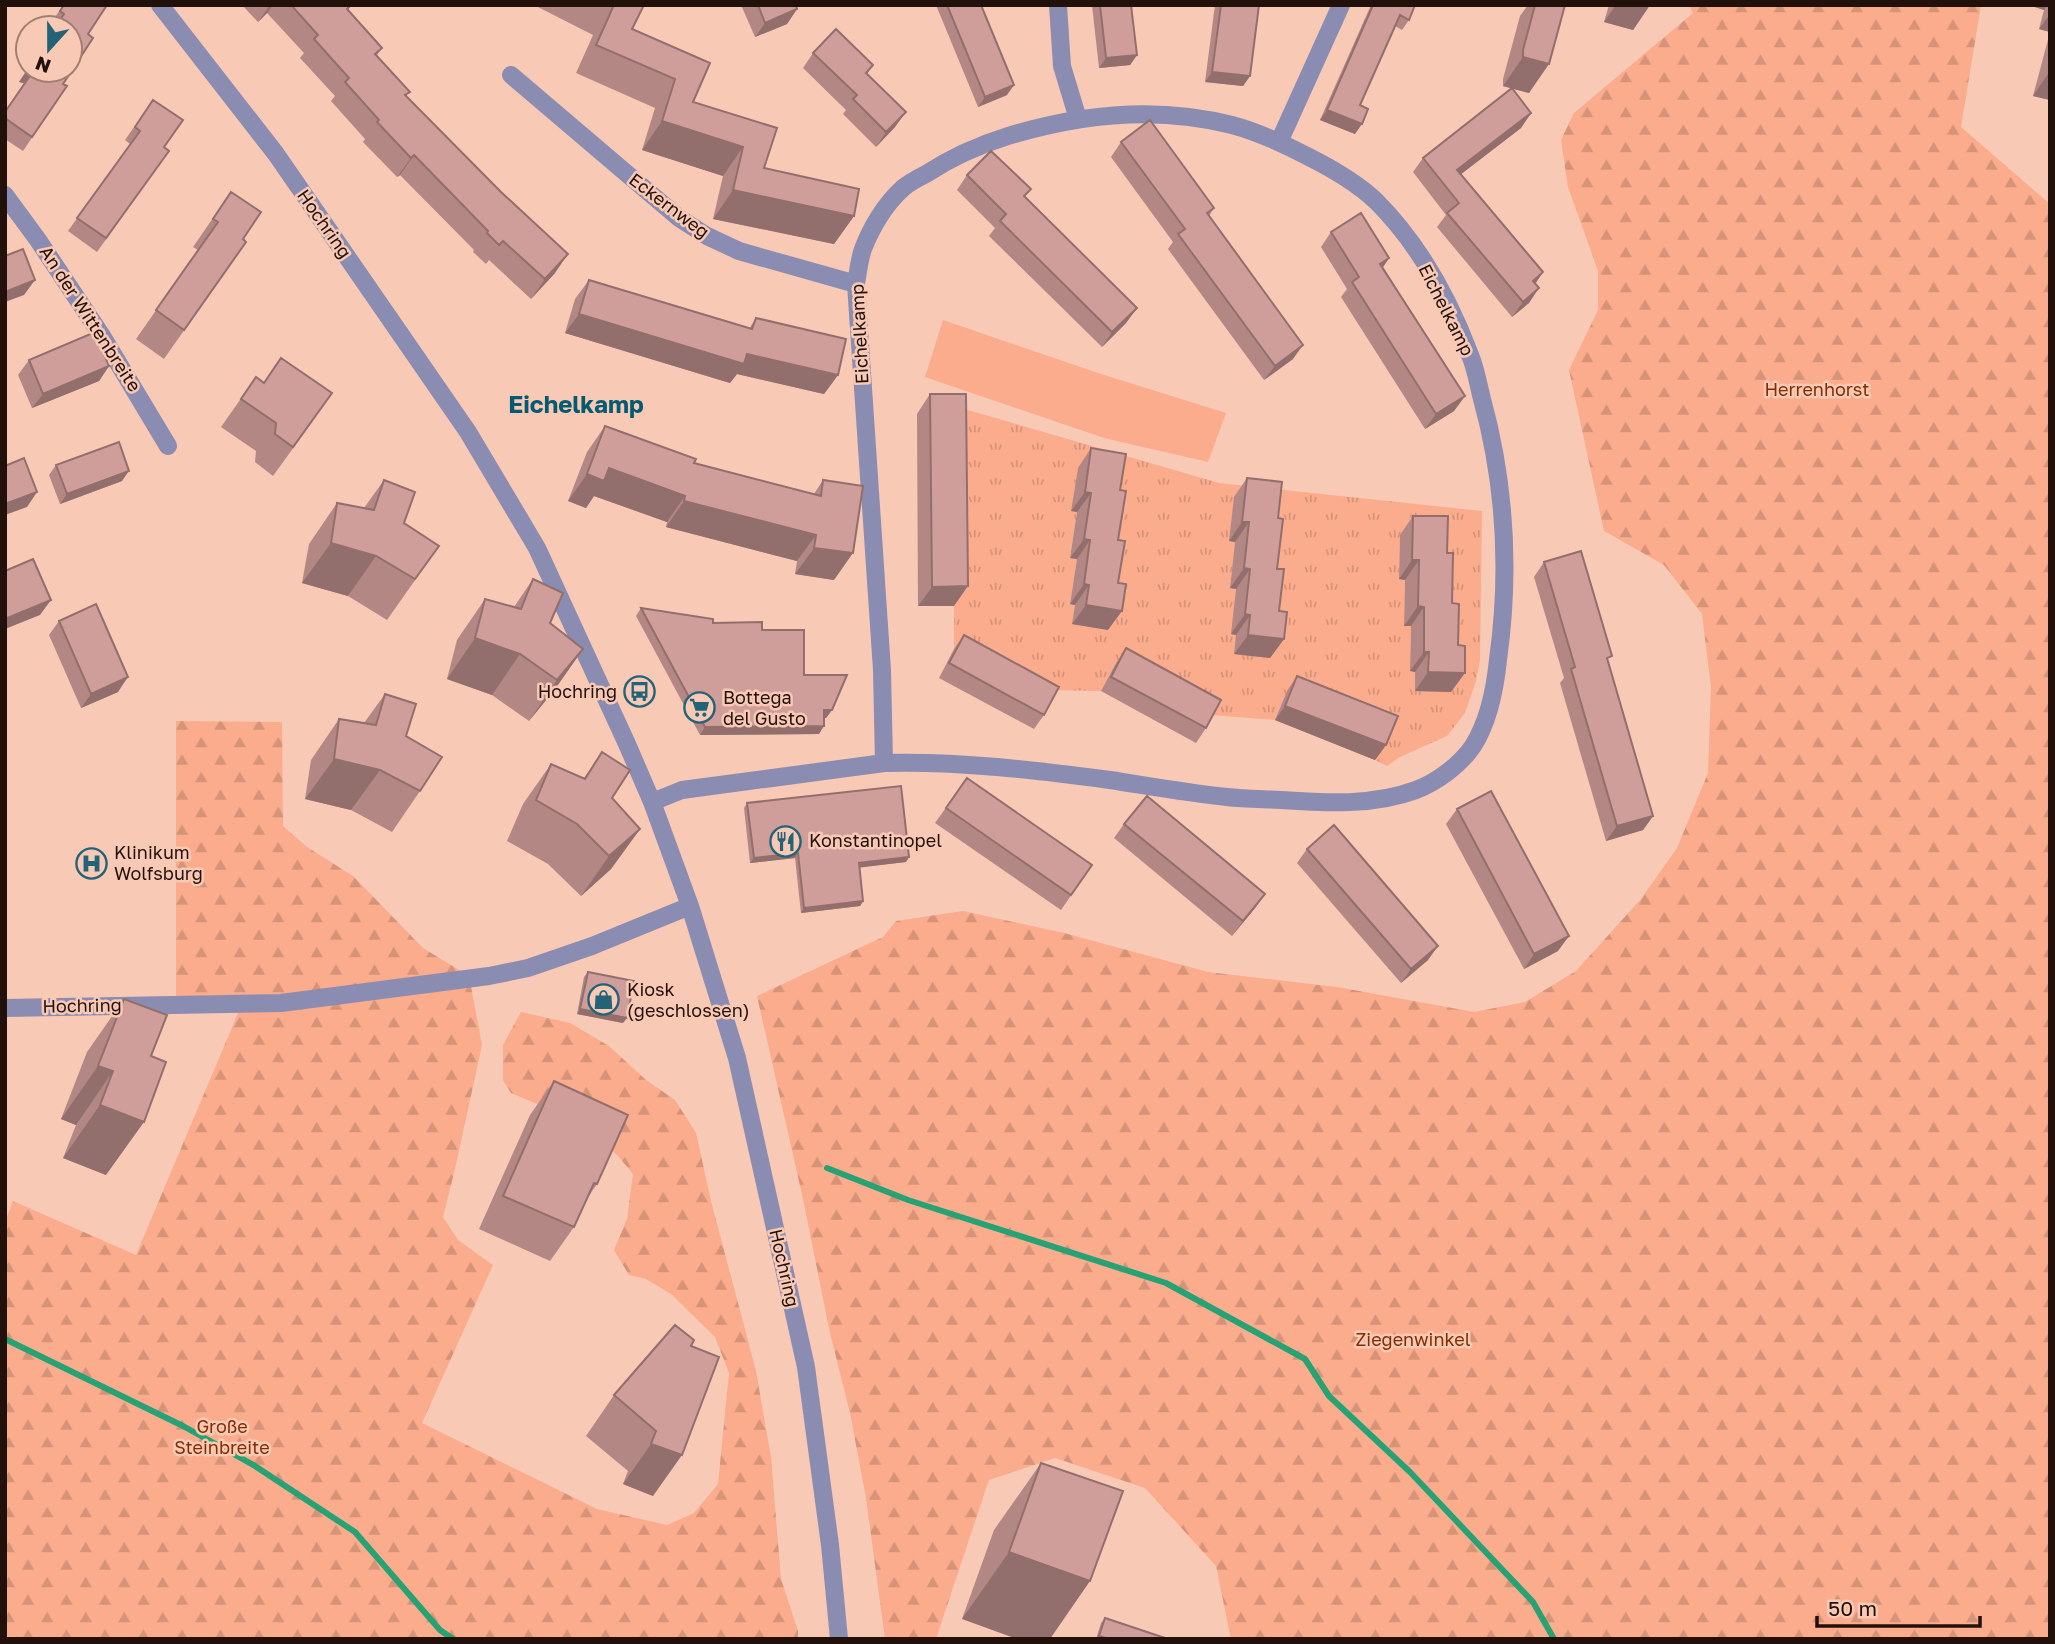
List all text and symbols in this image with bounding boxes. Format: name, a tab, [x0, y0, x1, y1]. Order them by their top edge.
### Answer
north arrow	[14, 14, 84, 84]
text: N	[32, 52, 54, 79]
street label: Eckernweg	[625, 168, 714, 242]
street label: Hochring	[293, 185, 357, 262]
street label: An der Wittenbreite	[36, 241, 146, 395]
street label: Eichelkamp	[1414, 260, 1479, 359]
street label: Eichelkamp	[845, 284, 873, 385]
park label: Herrenhorst	[1764, 378, 1870, 400]
district label: Eichelkamp	[508, 389, 644, 418]
bus stop icon: Hochring	[623, 675, 657, 709]
place label: Hochring	[538, 680, 617, 702]
place label: Bottega del Gusto	[723, 686, 806, 729]
supermarket icon: Bottega del Gusto	[683, 691, 717, 725]
restaurant icon: Konstantinopel	[769, 824, 803, 858]
place label: Konstantinopel	[809, 829, 942, 851]
place label: Klinikum Wolfsburg	[114, 841, 203, 884]
hospital icon: Klinikum Wolfsburg	[74, 846, 108, 880]
place label: Kiosk (geschlossen)	[627, 978, 750, 1021]
shop icon: Kiosk (geschlossen)	[587, 983, 621, 1017]
street label: Hochring	[42, 993, 122, 1017]
street label: Hochring	[765, 1227, 805, 1309]
park label: Ziegenwinkel	[1356, 1328, 1471, 1350]
park label: Große Steinbreite	[174, 1415, 270, 1458]
scale bar	[1817, 1584, 1980, 1628]
text: 50 m	[1828, 1595, 1877, 1621]

